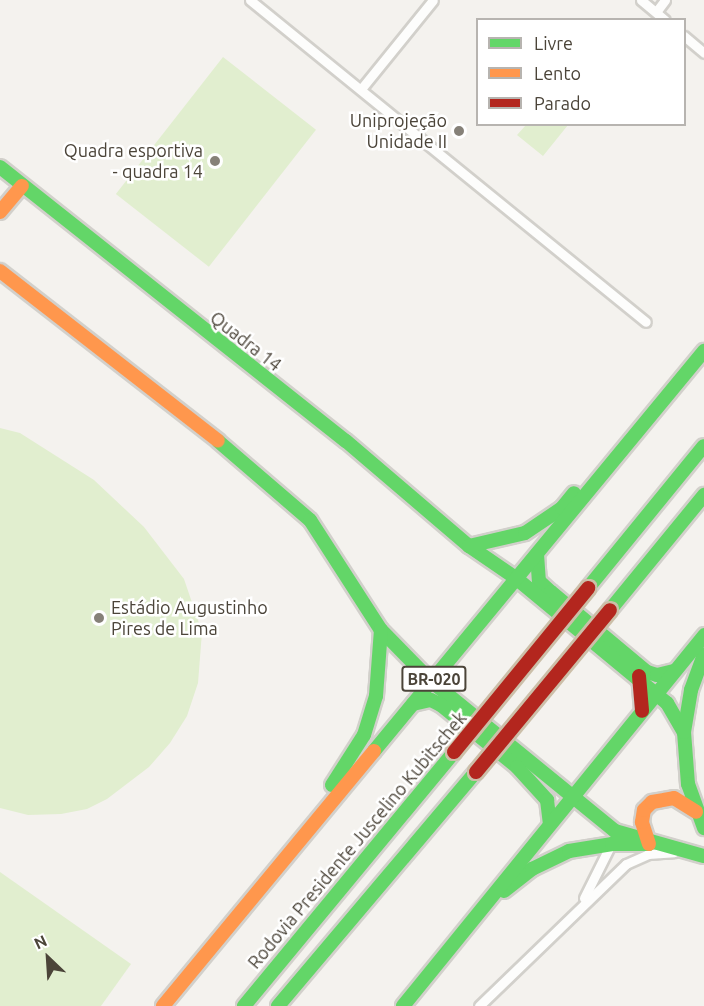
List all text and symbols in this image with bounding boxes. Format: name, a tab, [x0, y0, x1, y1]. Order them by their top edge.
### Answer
legend	[476, 18, 686, 126]
text: Livre	[534, 33, 573, 53]
text: Lento	[534, 63, 581, 83]
text: Parado	[534, 93, 591, 113]
place label: Uniprojeção Unidade II	[350, 110, 447, 152]
marker: Uniprojeção Unidade II	[452, 124, 466, 138]
place label: Quadra esportiva - quadra 14	[64, 140, 203, 182]
marker: Quadra esportiva - quadra 14	[208, 154, 222, 168]
street label: Quadra 14	[206, 306, 286, 376]
place label: Estádio Augustinho Pires de Lima	[111, 597, 268, 640]
marker: Estádio Augustinho Pires de Lima	[92, 611, 106, 625]
road number: BR-020	[401, 666, 467, 692]
street label: Rodovia Presidente Juscelino Kubitschek	[243, 707, 471, 973]
north arrow	[18, 928, 78, 988]
text: N	[31, 931, 50, 952]

